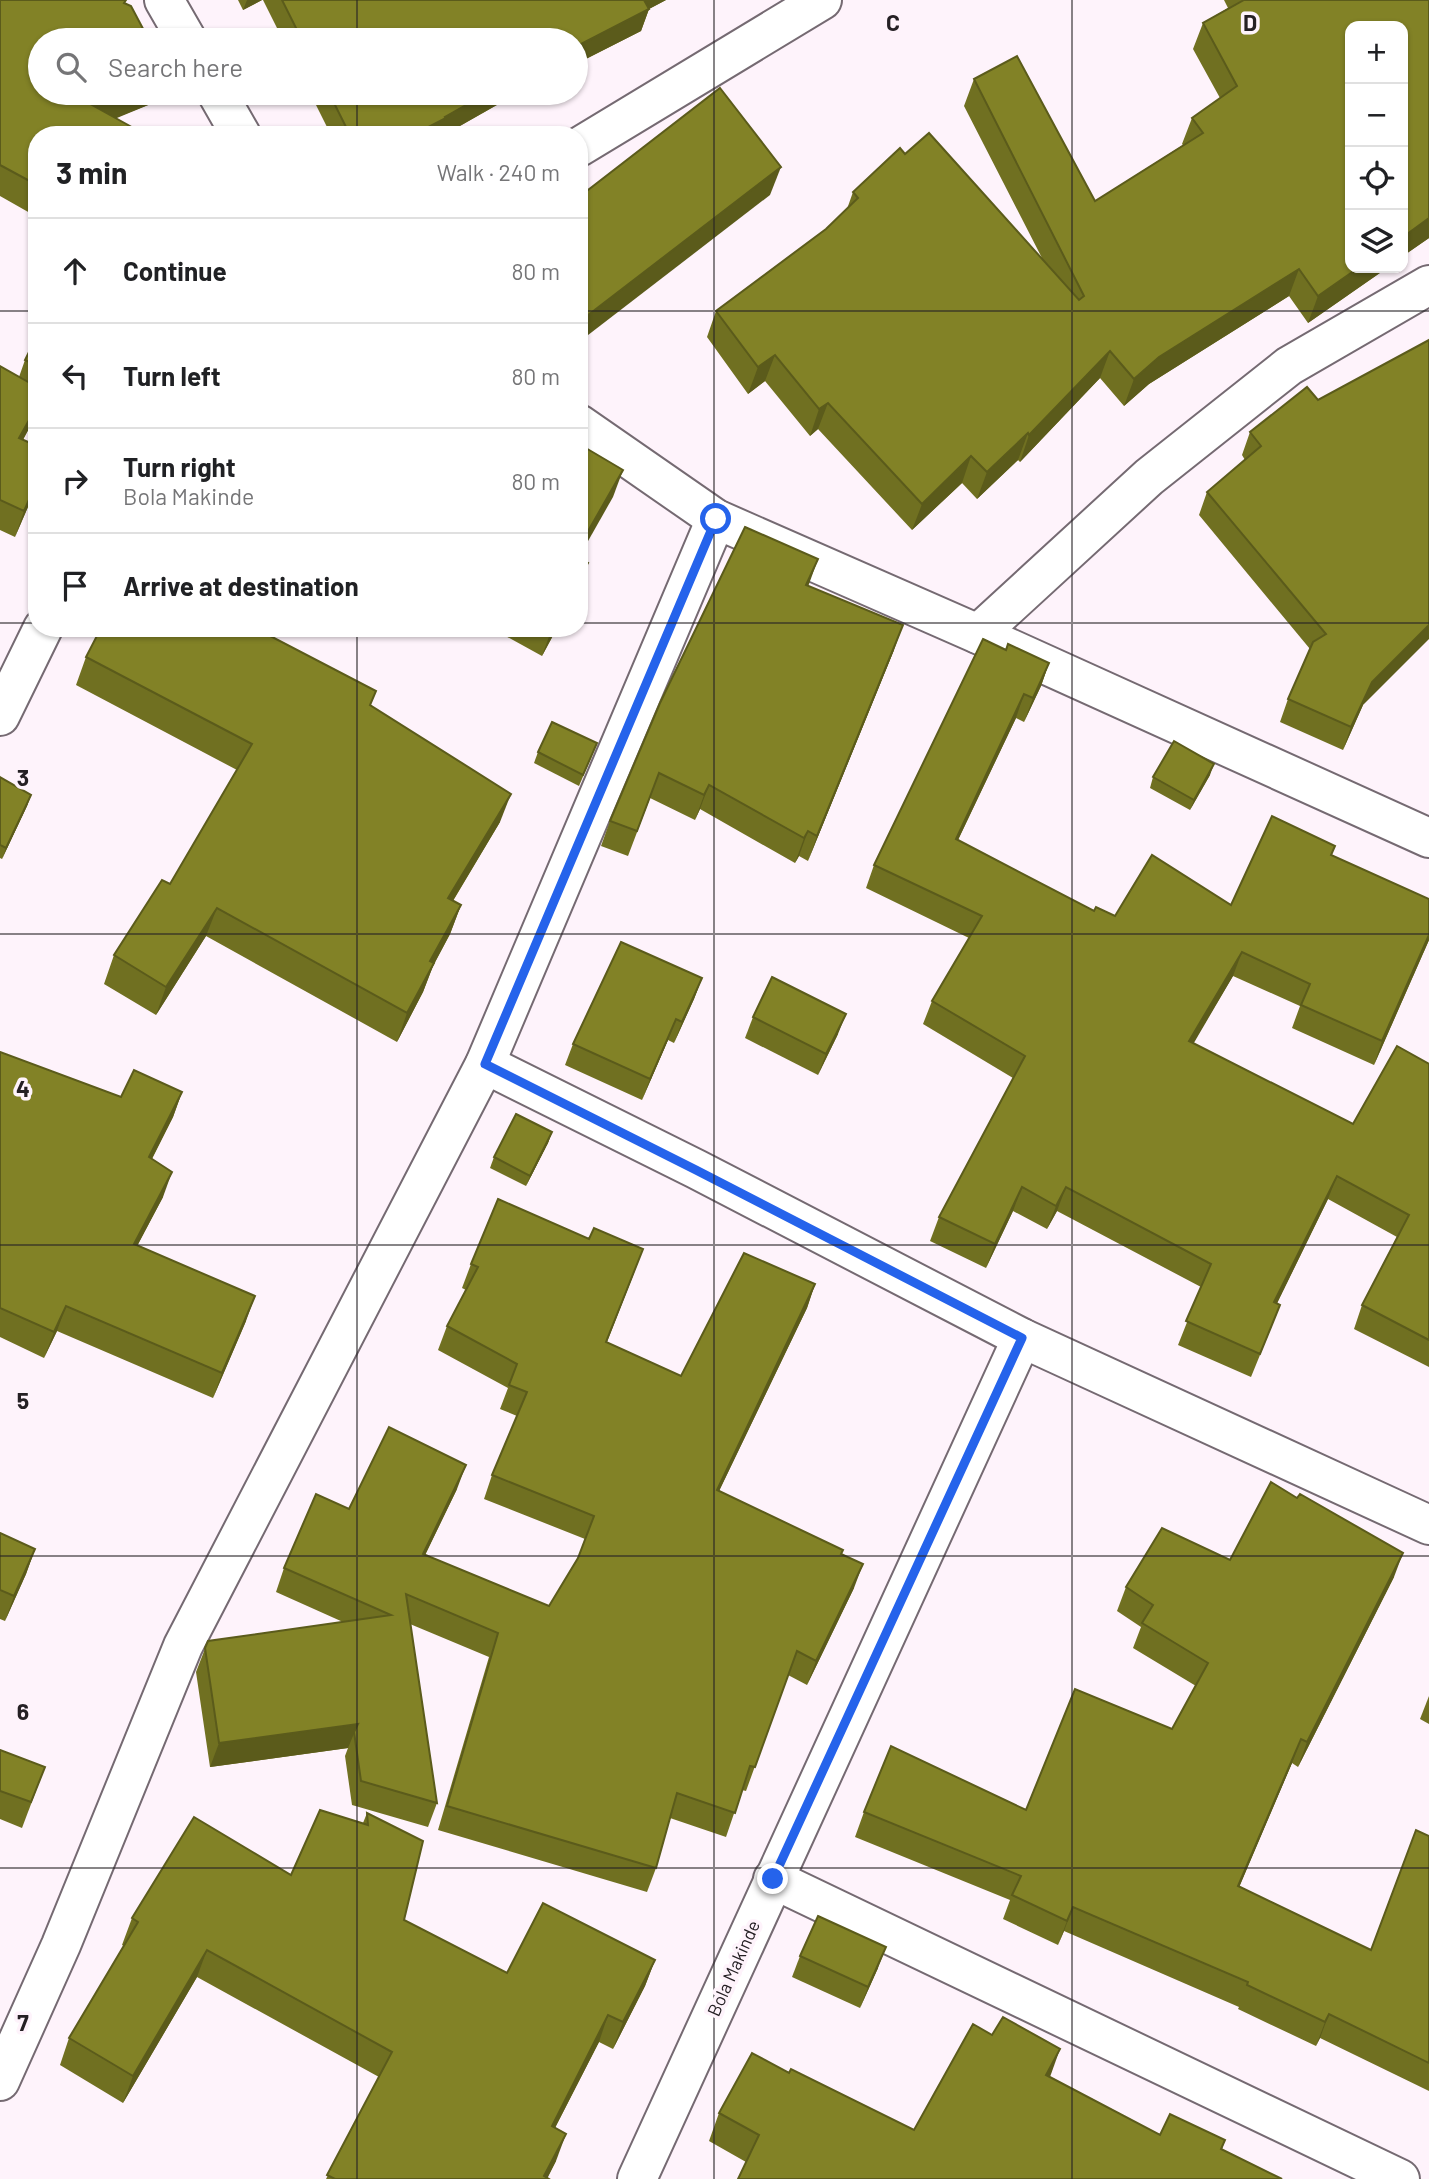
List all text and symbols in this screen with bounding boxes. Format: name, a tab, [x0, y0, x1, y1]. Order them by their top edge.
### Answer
text: C	[886, 8, 900, 36]
text: D	[1243, 8, 1257, 36]
map controls	[1345, 21, 1408, 273]
button: +	[1345, 21, 1408, 84]
search box	[28, 28, 588, 105]
icon: search	[52, 48, 90, 86]
text: Search here	[108, 51, 243, 82]
button: −	[1345, 84, 1408, 147]
button: locate	[1345, 147, 1408, 210]
text: 3 min	[56, 154, 127, 190]
text: Walk · 240 m	[437, 158, 560, 186]
button: layers	[1345, 210, 1408, 273]
icon: ahead	[56, 252, 94, 290]
text: Continue	[123, 255, 227, 286]
text: 80 m	[511, 257, 560, 285]
icon: left	[56, 357, 94, 395]
text: Turn left	[123, 360, 221, 391]
text: 80 m	[511, 362, 560, 390]
text: Turn right	[123, 451, 236, 482]
icon: right	[56, 462, 94, 500]
text: 80 m	[511, 467, 560, 495]
text: Bola Makinde	[123, 482, 254, 510]
route start	[700, 503, 731, 534]
icon: arrive	[56, 567, 94, 605]
text: Arrive at destination	[123, 570, 359, 601]
text: 3	[17, 763, 29, 791]
text: 4	[16, 1074, 30, 1102]
text: 5	[17, 1386, 29, 1414]
text: 6	[17, 1697, 29, 1725]
route end	[757, 1863, 788, 1894]
street label: Bola Makinde	[702, 1917, 764, 2019]
text: 7	[17, 2008, 29, 2036]

